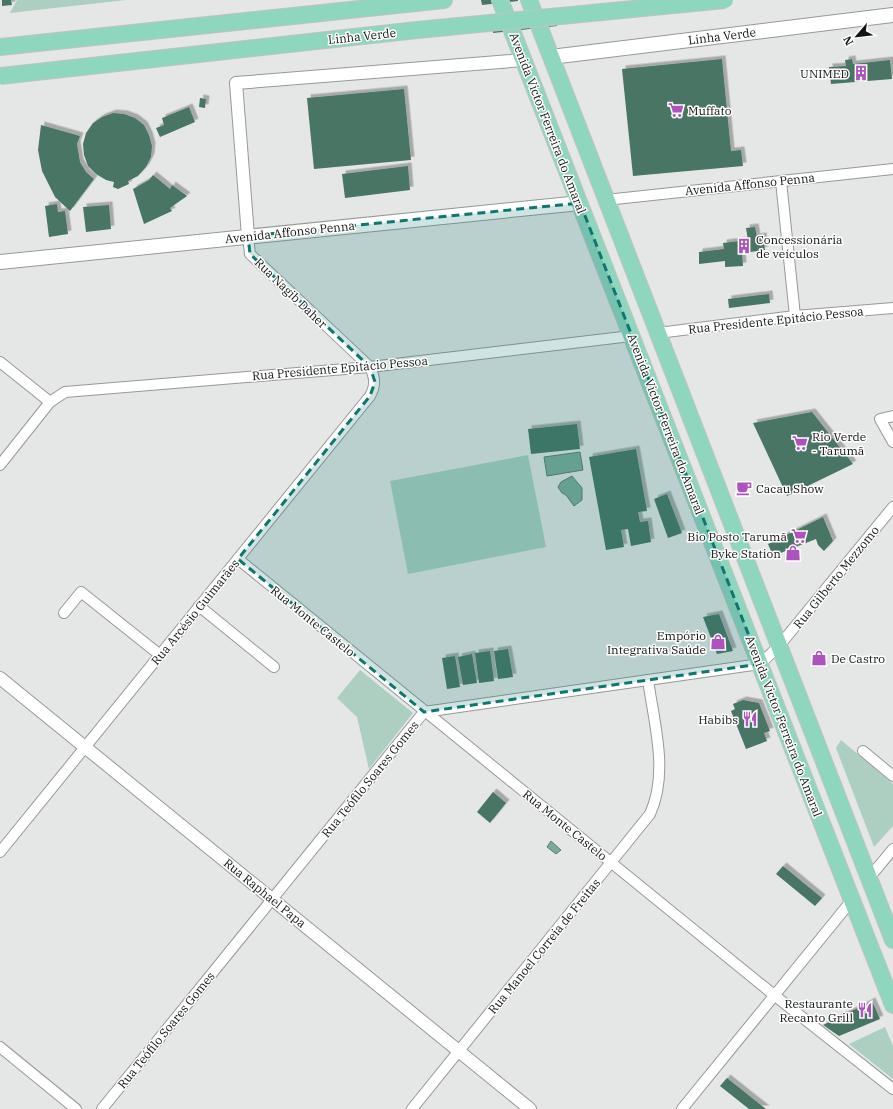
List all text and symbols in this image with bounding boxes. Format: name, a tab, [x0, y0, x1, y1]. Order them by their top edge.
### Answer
north arrow	[837, 16, 877, 56]
street label: Linha Verde	[687, 24, 757, 48]
street label: Linha Verde	[327, 25, 397, 47]
street label: Avenida Victor Ferreira do Amaral	[506, 30, 590, 216]
text: N	[840, 33, 856, 48]
building icon: UNIMED	[852, 64, 870, 82]
place label: UNIMED	[800, 66, 849, 81]
supermarket icon: Muffato	[667, 101, 685, 119]
place label: Muffato	[688, 103, 732, 118]
street label: Avenida Affonso Penna	[684, 170, 816, 198]
street label: Avenida Affonso Penna	[224, 218, 356, 246]
place label: Concessionária de veículos	[756, 232, 843, 261]
building icon: Concessionária de veículos	[735, 237, 753, 255]
street label: Rua Nagib Daher	[252, 255, 331, 332]
street label: Rua Presidente Epitácio Pessoa	[688, 303, 865, 337]
street label: Avenida Victor Ferreira do Amaral	[624, 331, 708, 517]
street label: Rua Presidente Epitácio Pessoa	[252, 353, 429, 383]
place label: Rio Verde - Tarumã	[812, 429, 866, 458]
supermarket icon: Rio Verde - Tarumã	[791, 434, 809, 452]
cafe icon: Cacau Show	[735, 479, 753, 497]
place label: Cacau Show	[756, 481, 824, 496]
street label: Rua Gilberto Mezzomo	[790, 523, 882, 631]
supermarket icon: Bio Posto Tarumã	[790, 527, 808, 545]
place label: Bio Posto Tarumã	[687, 529, 787, 544]
shop icon: Byke Station	[784, 544, 802, 562]
place label: Byke Station	[710, 546, 781, 561]
street label: Rua Arcésio Guimarães	[148, 556, 242, 668]
street label: Rua Monte Castelo	[268, 582, 358, 660]
place label: Empório Integrativa Saúde	[607, 628, 706, 657]
shop icon: Empório Integrativa Saúde	[709, 633, 727, 651]
street label: Avenida Victor Ferreira do Amaral	[742, 633, 826, 819]
shop icon: De Castro	[810, 649, 828, 667]
place label: De Castro	[831, 651, 885, 666]
restaurant icon: Habibs	[741, 710, 759, 728]
place label: Habibs	[698, 712, 738, 727]
street label: Rua Teófilo Soares Gomes	[318, 717, 422, 840]
street label: Rua Monte Castelo	[520, 786, 610, 864]
street label: Rua Raphael Papa	[221, 855, 310, 931]
street label: Rua Manoel Correia de Freitas	[485, 875, 603, 1017]
street label: Rua Teófilo Soares Gomes	[114, 968, 218, 1091]
place label: Restaurante Recanto Grill	[780, 996, 853, 1025]
restaurant icon: Restaurante Recanto Grill	[856, 1001, 874, 1019]

